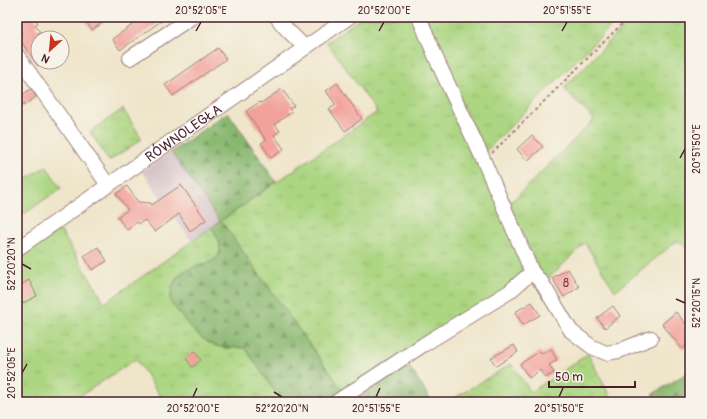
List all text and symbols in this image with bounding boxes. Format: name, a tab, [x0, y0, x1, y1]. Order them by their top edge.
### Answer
text: 20°52'05"E	[175, 5, 227, 17]
text: 20°52'00"E	[358, 5, 410, 17]
text: 20°51'55"E	[543, 5, 591, 17]
north arrow	[30, 30, 70, 70]
text: N	[39, 51, 52, 66]
street label: RÓWNOLEGŁA	[142, 100, 225, 165]
text: 20°51'50"E	[691, 124, 703, 174]
text: 52°20'20"N	[6, 237, 18, 291]
house number: 8	[563, 276, 569, 291]
text: 52°20'15"N	[691, 278, 703, 328]
text: 20°52'05"E	[6, 347, 18, 399]
scale bar	[549, 363, 635, 389]
text: 50 m	[555, 370, 583, 385]
text: 20°52'00"E	[167, 403, 219, 415]
text: 52°20'20"N	[255, 403, 309, 415]
text: 20°51'55"E	[352, 403, 400, 415]
text: 20°51'50"E	[534, 403, 584, 415]

